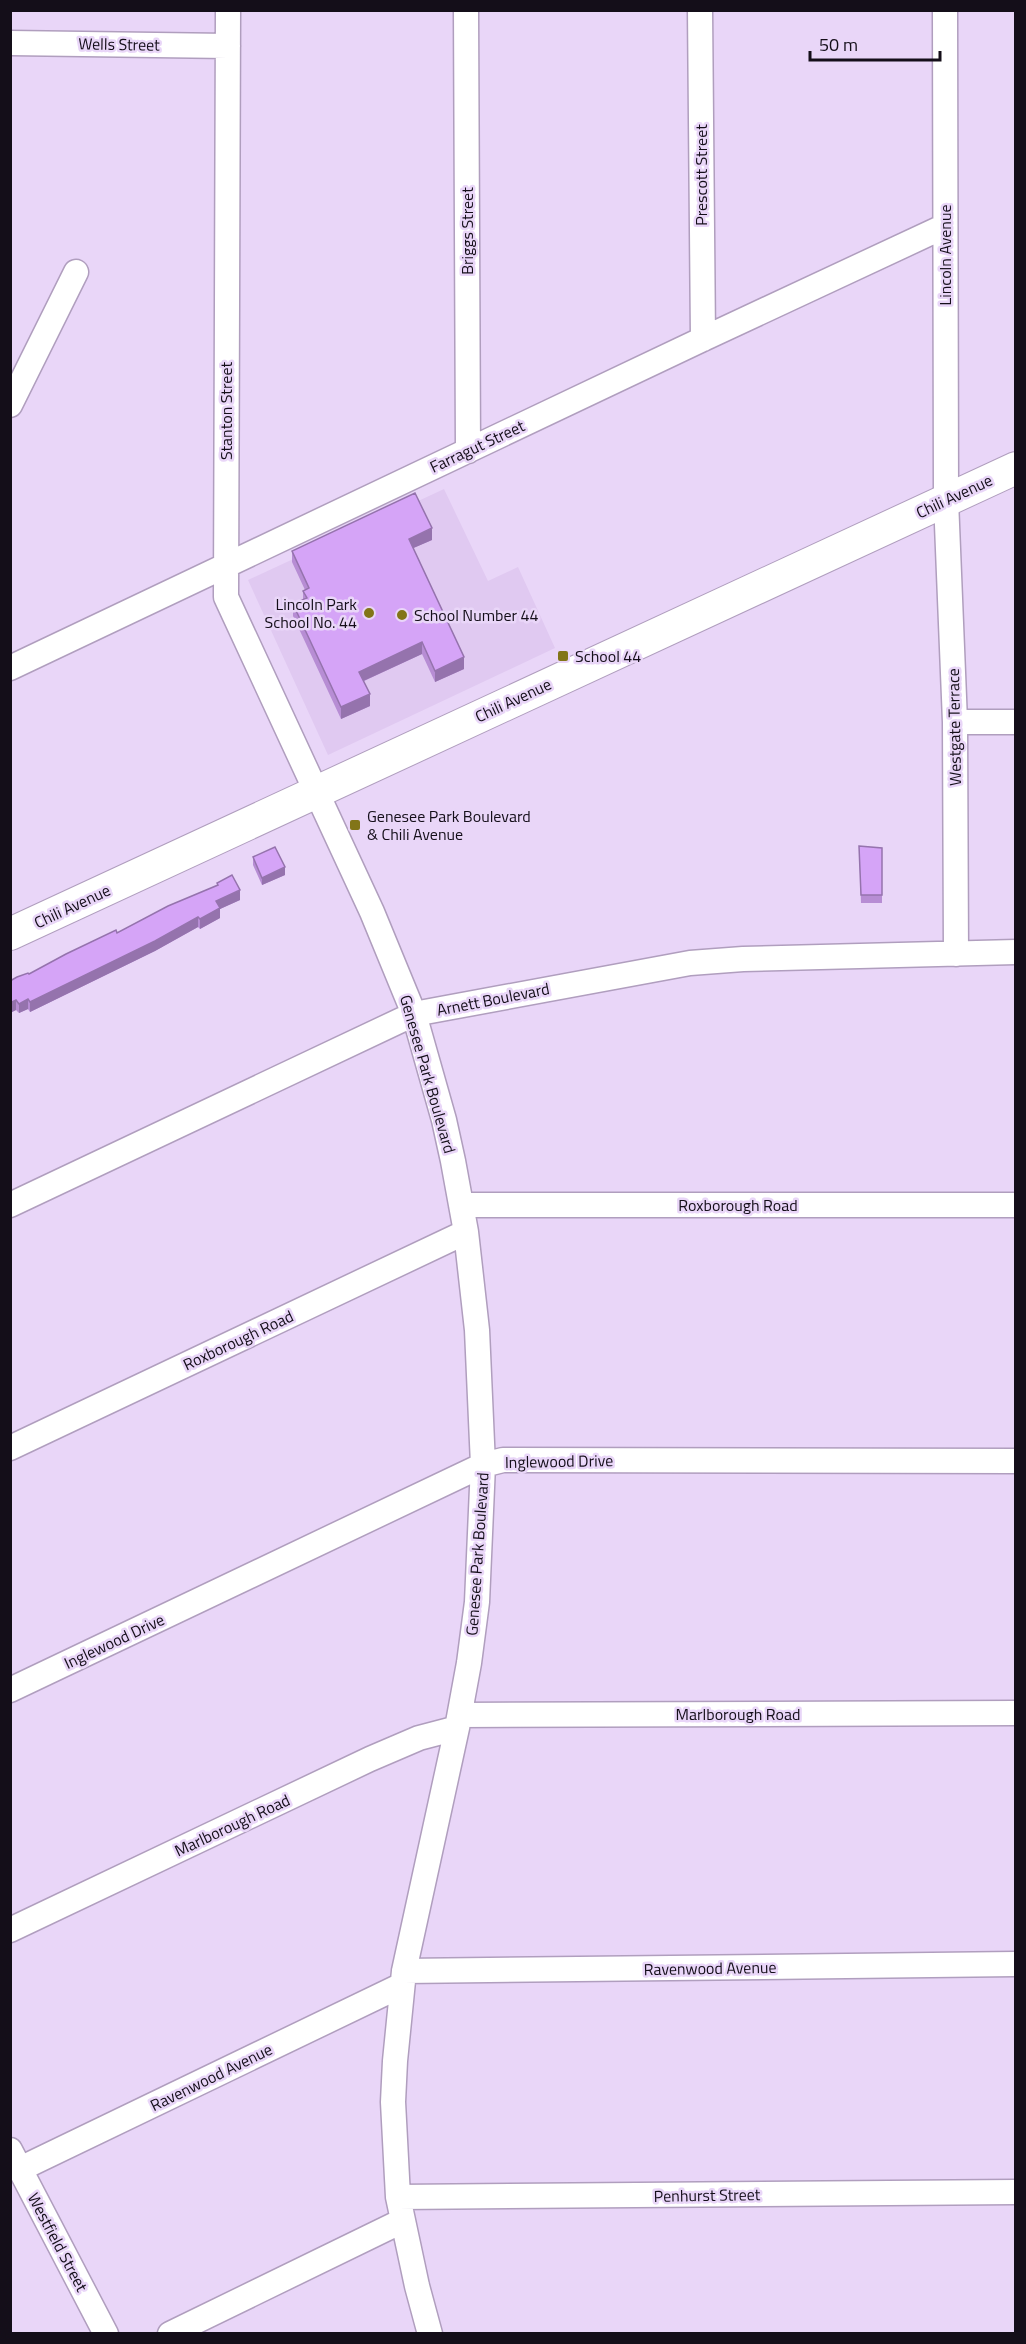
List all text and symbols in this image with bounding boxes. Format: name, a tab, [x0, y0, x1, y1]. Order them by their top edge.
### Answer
scale bar	[810, 24, 940, 62]
street label: Wells Street	[78, 31, 160, 57]
text: 50 m	[819, 31, 858, 58]
street label: Prescott Street	[689, 124, 713, 226]
street label: Briggs Street	[455, 187, 479, 275]
street label: Lincoln Avenue	[933, 205, 957, 305]
street label: Stanton Street	[214, 362, 238, 460]
street label: Farragut Street	[426, 413, 529, 478]
street label: Chili Avenue	[912, 468, 996, 524]
place label: Lincoln Park School No. 44	[265, 592, 357, 634]
place label: School Number 44	[414, 603, 539, 627]
marker: Lincoln Park School No. 44	[362, 606, 376, 620]
marker: School Number 44	[395, 608, 409, 622]
place label: School 44	[575, 644, 641, 668]
marker: School 44	[556, 649, 570, 663]
street label: Westgate Terrace	[941, 668, 967, 786]
street label: Chili Avenue	[471, 672, 555, 728]
place label: Genesee Park Boulevard & Chili Avenue	[367, 804, 531, 846]
marker: Genesee Park Boulevard & Chili Avenue	[348, 818, 362, 832]
street label: Chili Avenue	[30, 878, 114, 934]
street label: Arnett Boulevard	[435, 976, 551, 1022]
street label: Genesee Park Boulevard	[394, 992, 462, 1156]
street label: Roxborough Road	[678, 1193, 798, 1217]
street label: Roxborough Road	[179, 1304, 297, 1376]
street label: Inglewood Drive	[505, 1448, 613, 1474]
street label: Genesee Park Boulevard	[459, 1472, 495, 1636]
street label: Inglewood Drive	[60, 1607, 168, 1675]
street label: Marlborough Road	[676, 1702, 800, 1726]
street label: Marlborough Road	[170, 1788, 294, 1862]
street label: Ravenwood Avenue	[643, 1955, 777, 1981]
street label: Ravenwood Avenue	[146, 2037, 276, 2117]
street label: Penhurst Street	[654, 2182, 761, 2208]
street label: Westfield Street	[22, 2188, 94, 2296]

